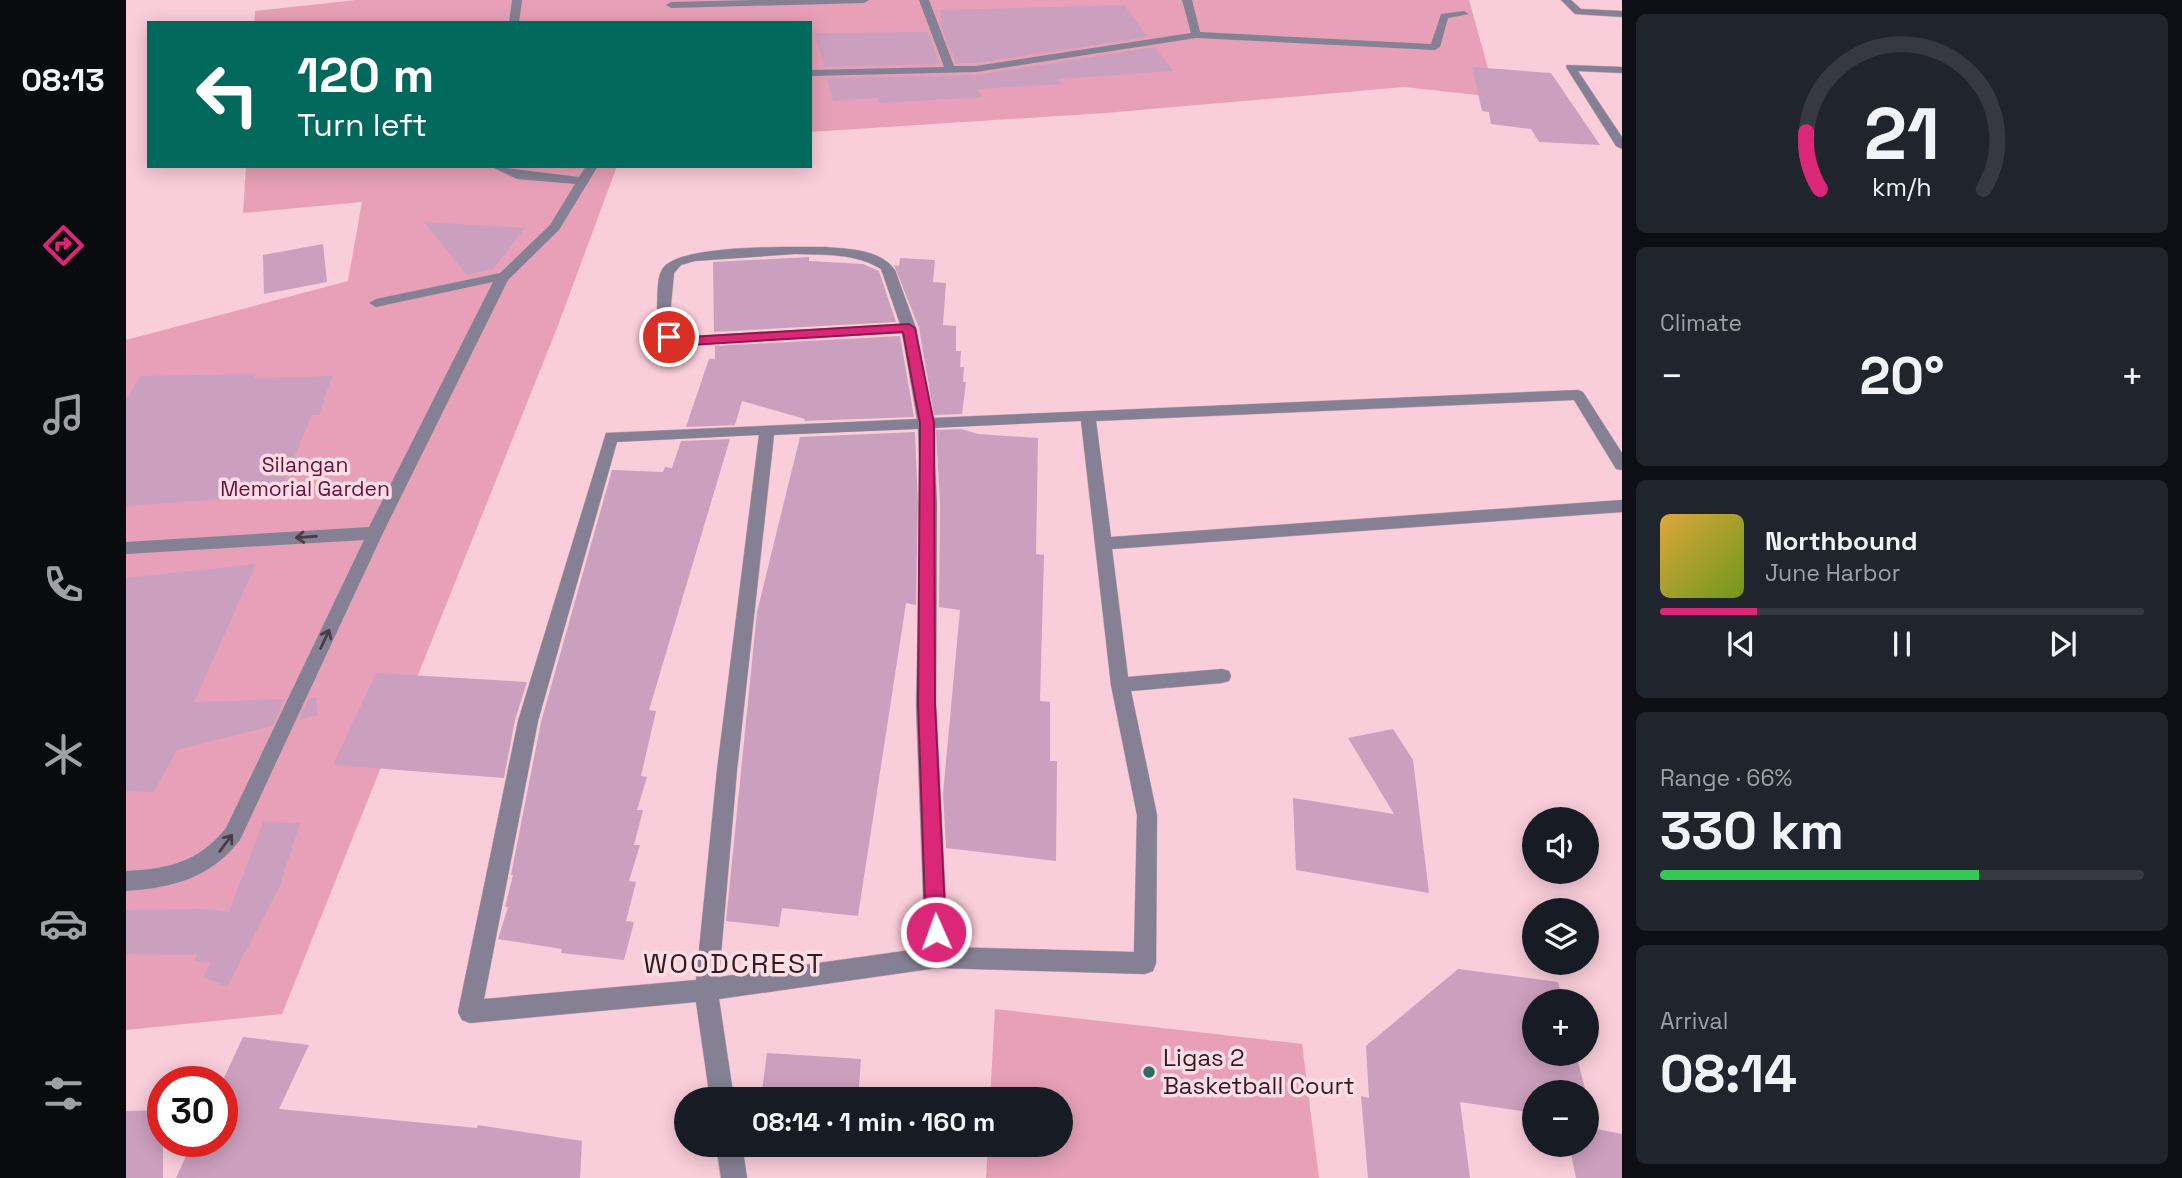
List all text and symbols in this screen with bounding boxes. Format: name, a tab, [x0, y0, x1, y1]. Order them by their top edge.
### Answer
text: 120 m	[297, 44, 434, 106]
icon: left	[182, 49, 273, 140]
text: 08:13	[21, 60, 105, 100]
text: 21	[1864, 88, 1940, 181]
text: Turn left	[297, 105, 427, 145]
text: km/h	[1872, 171, 1932, 203]
icon: directions	[39, 221, 88, 270]
pin	[639, 307, 699, 367]
text: Climate	[1660, 308, 1742, 338]
icon: arrive	[650, 318, 688, 356]
text: 20°	[1859, 343, 1945, 409]
text: −	[1660, 352, 1684, 400]
text: +	[2120, 352, 2144, 400]
icon: music	[39, 390, 88, 439]
park label: Silangan Memorial Garden	[220, 451, 390, 502]
text: Northbound	[1765, 524, 1918, 558]
one-way arrow	[296, 531, 318, 544]
text: June Harbor	[1765, 558, 1900, 588]
icon: phone	[39, 560, 88, 609]
icon: previous	[1722, 625, 1760, 663]
icon: pause	[1883, 625, 1921, 663]
icon: next	[2044, 625, 2082, 663]
one-way arrow	[319, 628, 332, 650]
icon: climate	[39, 730, 88, 779]
text: Range · 66%	[1660, 763, 1792, 793]
text: 330 km	[1660, 798, 1844, 864]
map controls	[1522, 807, 1599, 1157]
button: sound	[1522, 807, 1599, 884]
one-way arrow	[218, 834, 233, 853]
position arrow	[899, 895, 973, 969]
button: layers	[1522, 898, 1599, 975]
icon: car	[39, 899, 88, 948]
district label: WOODCREST	[643, 945, 825, 981]
button: +	[1522, 989, 1599, 1066]
text: Arrival	[1660, 1006, 1728, 1036]
text: 08:14	[1660, 1041, 1797, 1107]
place label: Ligas 2 Basketball Court	[1163, 1042, 1354, 1101]
marker: Ligas 2 Basketball Court	[1141, 1064, 1157, 1080]
speed limit sign: 30	[147, 1066, 238, 1157]
icon: filters	[39, 1069, 88, 1118]
button: −	[1522, 1080, 1599, 1157]
text: 08:14 · 1 min · 160 m	[752, 1105, 995, 1139]

